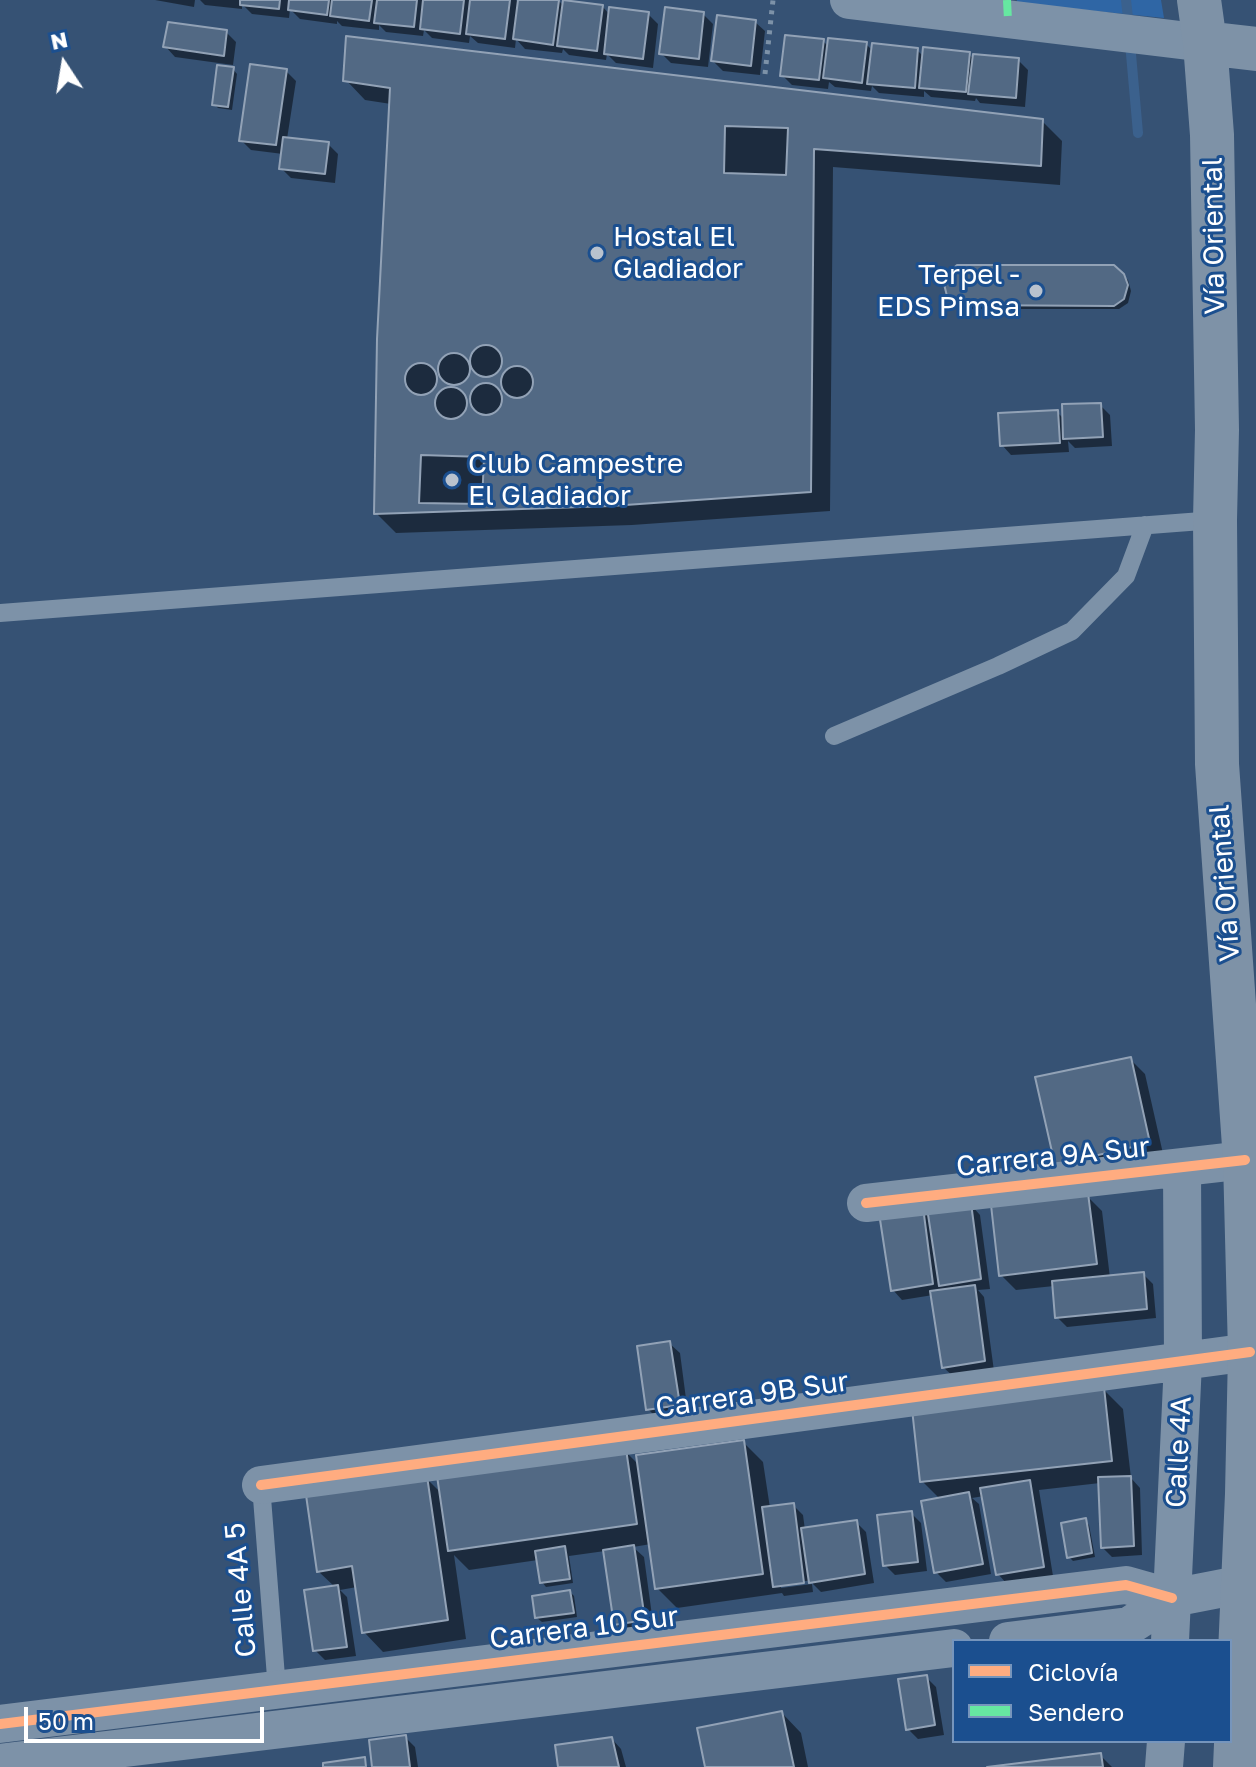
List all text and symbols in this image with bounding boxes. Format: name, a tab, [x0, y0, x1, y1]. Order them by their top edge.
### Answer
north arrow	[24, 24, 104, 104]
text: N	[48, 25, 70, 55]
street label: Vía Oriental	[1196, 157, 1232, 315]
place label: Hostal El Gladiador	[613, 220, 743, 286]
marker: Hostal El Gladiador	[588, 244, 606, 262]
place label: Terpel - EDS Pimsa	[877, 258, 1020, 324]
marker: Terpel - EDS Pimsa	[1027, 282, 1045, 300]
place label: Club Campestre El Gladiador	[468, 447, 683, 513]
marker: Club Campestre El Gladiador	[443, 471, 461, 489]
street label: Vía Oriental	[1203, 803, 1247, 963]
street label: Carrera 9A Sur	[954, 1130, 1152, 1184]
street label: Carrera 9B Sur	[653, 1365, 851, 1425]
street label: Calle 4A	[1159, 1395, 1199, 1509]
street label: Calle 4A 5	[218, 1521, 264, 1659]
street label: Carrera 10 Sur	[488, 1600, 680, 1656]
legend	[952, 1639, 1232, 1743]
text: Ciclovía	[1028, 1657, 1119, 1686]
scale bar	[28, 1691, 268, 1741]
text: Sendero	[1028, 1697, 1124, 1726]
text: 50 m	[38, 1706, 94, 1735]

